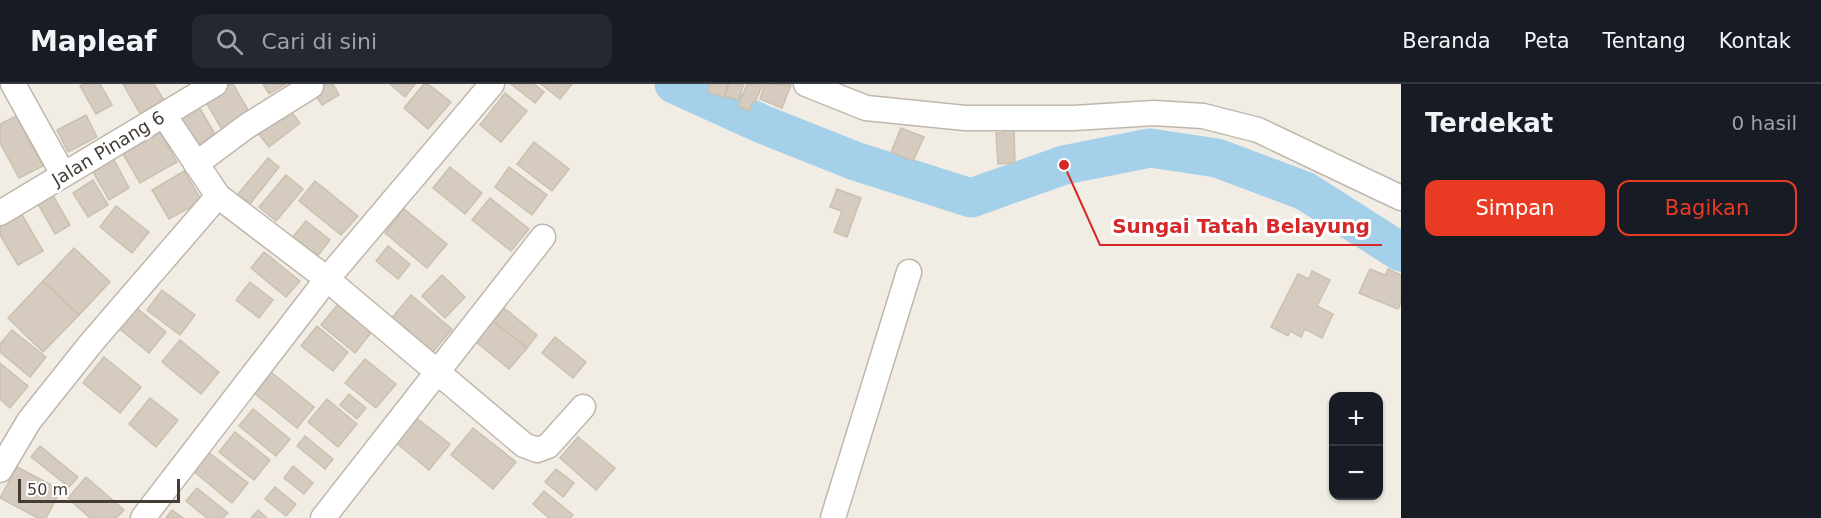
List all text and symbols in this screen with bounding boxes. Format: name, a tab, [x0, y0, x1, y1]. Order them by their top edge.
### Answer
search box	[192, 14, 612, 68]
text: Mapleaf	[30, 25, 156, 58]
icon: search	[213, 25, 246, 58]
text: Cari di sini	[261, 29, 377, 54]
text: Beranda	[1402, 29, 1491, 53]
text: Peta	[1524, 29, 1570, 53]
text: Tentang	[1603, 29, 1686, 53]
text: Kontak	[1719, 29, 1791, 53]
street label: Jalan Pinang 6	[47, 106, 168, 190]
text: Terdekat	[1425, 108, 1553, 138]
text: 0 hasil	[1731, 111, 1797, 135]
button: Simpan	[1425, 180, 1605, 236]
button: Bagikan	[1617, 180, 1797, 236]
callout: Sungai Tatah Belayung	[1100, 207, 1382, 245]
text: Sungai Tatah Belayung	[1112, 214, 1370, 238]
map controls	[1329, 392, 1383, 500]
button: +	[1329, 392, 1383, 446]
button: −	[1329, 446, 1383, 500]
scale bar	[18, 476, 180, 504]
text: 50 m	[27, 480, 68, 499]

